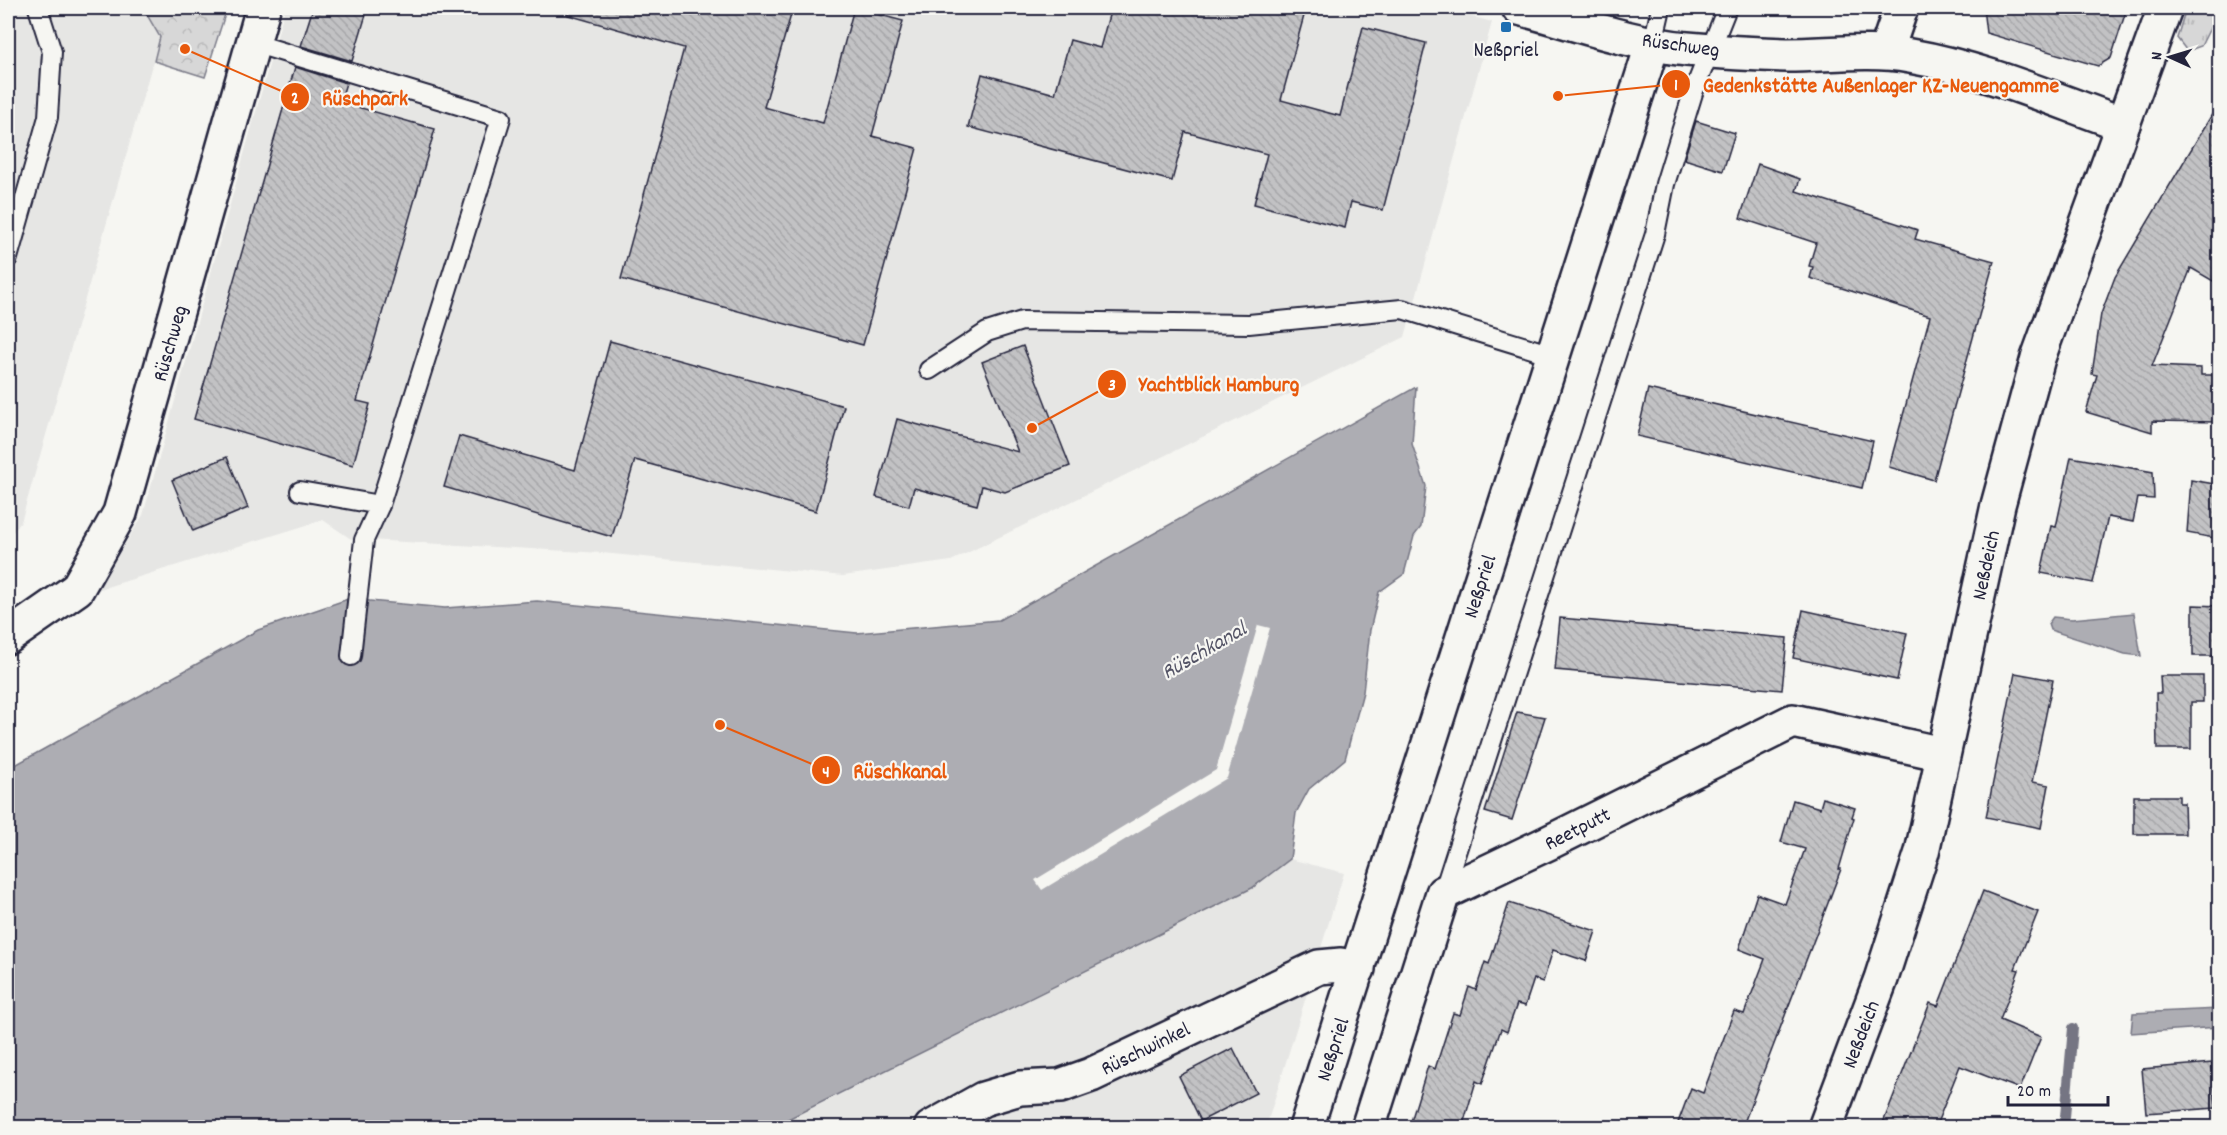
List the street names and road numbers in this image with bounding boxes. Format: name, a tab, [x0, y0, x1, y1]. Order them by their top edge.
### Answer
street label: Rüschweg	[1640, 27, 1721, 67]
street label: Rüschweg	[147, 302, 197, 386]
street label: Neßdeich	[1966, 528, 2010, 603]
street label: Neßpriel	[1458, 551, 1506, 623]
street label: Reetputt	[1540, 801, 1617, 860]
street label: Neßdeich	[1836, 997, 1889, 1073]
street label: Neßpriel	[1311, 1014, 1359, 1086]
street label: Rüschwinkel	[1097, 1016, 1196, 1085]

